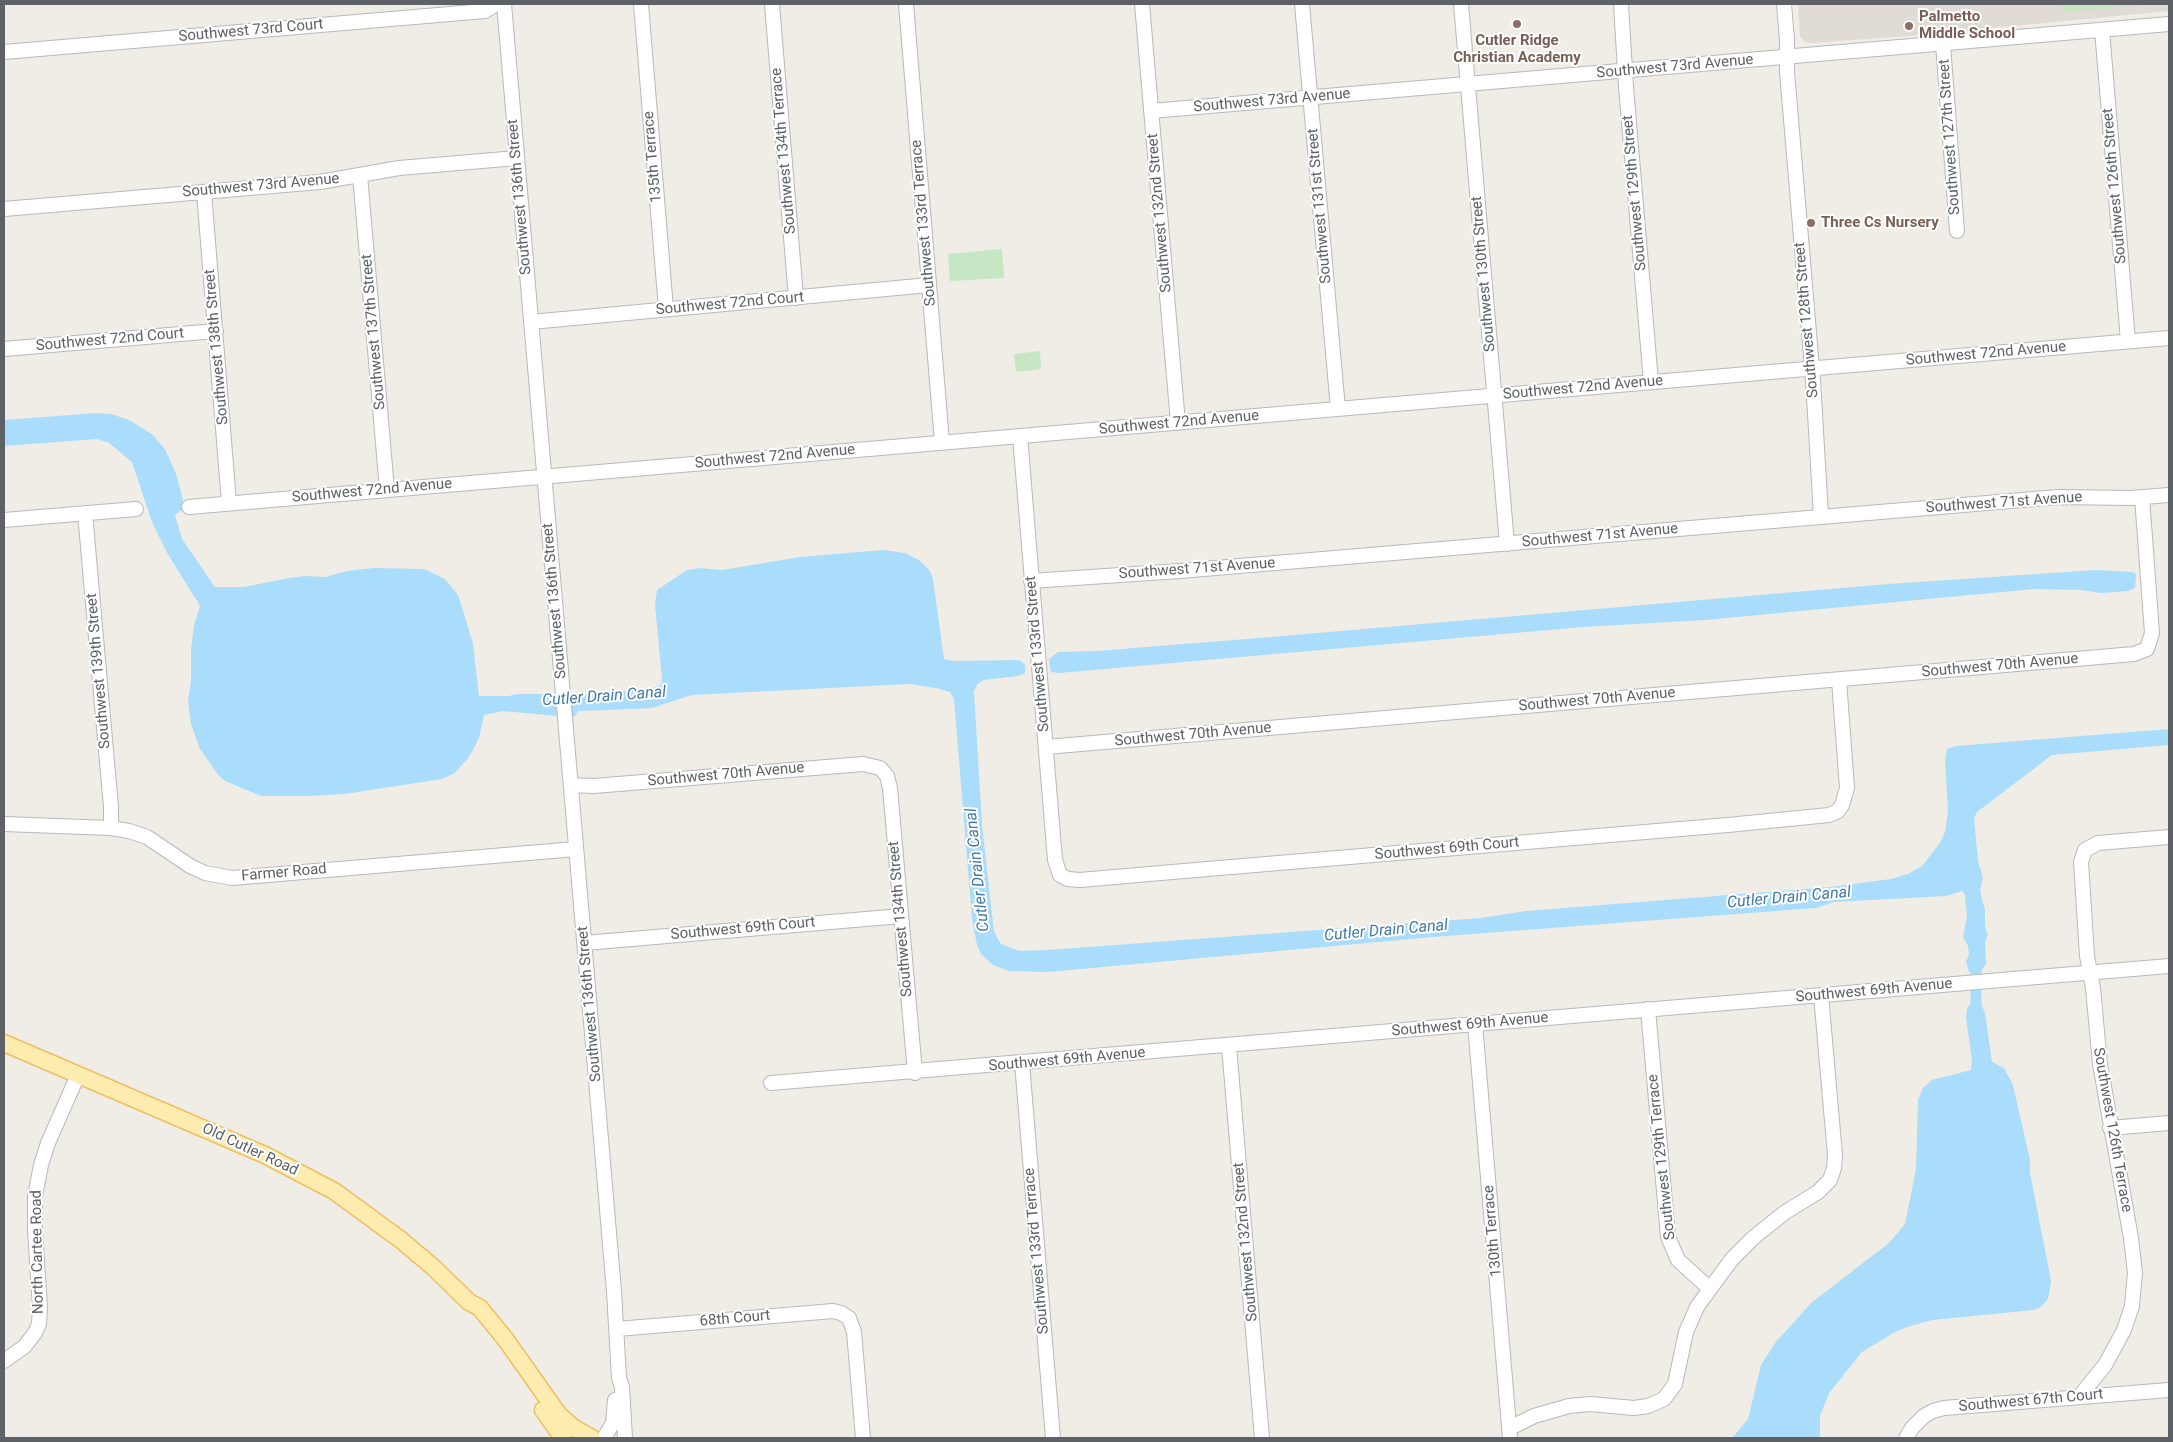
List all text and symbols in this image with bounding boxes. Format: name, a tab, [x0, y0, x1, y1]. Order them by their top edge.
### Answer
place label: Palmetto Middle School	[1919, 8, 2015, 43]
street label: Southwest 73rd Court	[178, 16, 324, 46]
marker: Cutler Ridge Christian Academy	[1511, 18, 1523, 30]
marker: Palmetto Middle School	[1903, 20, 1915, 32]
place label: Cutler Ridge Christian Academy	[1453, 32, 1581, 67]
street label: Southwest 73rd Avenue	[1596, 51, 1754, 83]
street label: Southwest 127th Street	[1936, 58, 1964, 216]
street label: Southwest 134th Terrace	[768, 67, 800, 235]
street label: Southwest 73rd Avenue	[1193, 85, 1351, 117]
street label: Southwest 126th Street	[2099, 107, 2131, 265]
street label: 135th Terrace	[640, 110, 666, 204]
street label: Southwest 129th Street	[1619, 114, 1651, 272]
street label: Southwest 136th Street	[504, 118, 536, 276]
street label: Southwest 131st Street	[1304, 128, 1336, 284]
street label: Southwest 132nd Street	[1144, 133, 1176, 293]
street label: Southwest 133rd Terrace	[908, 139, 940, 307]
street label: Southwest 73rd Avenue	[182, 170, 340, 202]
street label: Southwest 130th Street	[1468, 195, 1500, 353]
place label: Three Cs Nursery	[1821, 214, 1939, 232]
marker: Three Cs Nursery	[1805, 217, 1817, 229]
street label: Southwest 128th Street	[1791, 241, 1823, 399]
street label: Southwest 137th Street	[358, 253, 390, 411]
street label: Southwest 138th Street	[201, 268, 233, 426]
street label: Southwest 72nd Court	[655, 289, 805, 319]
street label: Southwest 72nd Court	[35, 325, 185, 355]
street label: Southwest 72nd Avenue	[1905, 338, 2067, 370]
street label: Southwest 72nd Avenue	[1502, 372, 1664, 404]
street label: Southwest 72nd Avenue	[1098, 407, 1260, 439]
street label: Southwest 72nd Avenue	[694, 441, 856, 473]
street label: Southwest 72nd Avenue	[291, 475, 453, 507]
street label: Southwest 71st Avenue	[1925, 489, 2083, 517]
street label: Southwest 71st Avenue	[1521, 520, 1679, 552]
street label: Southwest 136th Street	[539, 522, 571, 680]
street label: Southwest 71st Avenue	[1118, 555, 1276, 583]
street label: Southwest 133rd Street	[1022, 575, 1054, 733]
street label: Southwest 139th Street	[83, 592, 115, 750]
street label: Southwest 70th Avenue	[1921, 650, 2079, 682]
water label: Cutler Drain Canal	[541, 683, 667, 711]
street label: Southwest 70th Avenue	[1518, 684, 1676, 716]
street label: Southwest 70th Avenue	[1114, 719, 1272, 751]
street label: Southwest 70th Avenue	[647, 759, 805, 791]
water label: Cutler Drain Canal	[962, 807, 994, 933]
street label: Southwest 69th Court	[1374, 834, 1520, 864]
street label: Southwest 134th Street	[885, 840, 917, 998]
street label: Farmer Road	[241, 860, 327, 886]
water label: Cutler Drain Canal	[1726, 883, 1852, 913]
street label: Southwest 69th Court	[670, 914, 816, 944]
water label: Cutler Drain Canal	[1323, 916, 1449, 946]
street label: Southwest 136th Street	[574, 925, 606, 1083]
street label: Southwest 69th Avenue	[1795, 975, 1953, 1007]
street label: Southwest 69th Avenue	[1391, 1009, 1549, 1041]
street label: Southwest 69th Avenue	[988, 1044, 1146, 1076]
street label: Southwest 126th Terrace	[2089, 1046, 2135, 1214]
street label: Southwest 129th Terrace	[1644, 1073, 1680, 1241]
street label: Old Cutler Road	[199, 1120, 301, 1180]
street label: Southwest 132nd Street	[1230, 1162, 1262, 1322]
street label: Southwest 133rd Terrace	[1021, 1167, 1053, 1335]
street label: 130th Terrace	[1480, 1184, 1506, 1278]
street label: North Cartee Road	[28, 1190, 48, 1314]
street label: 68th Court	[699, 1307, 771, 1331]
street label: Southwest 67th Court	[1958, 1386, 2104, 1416]

